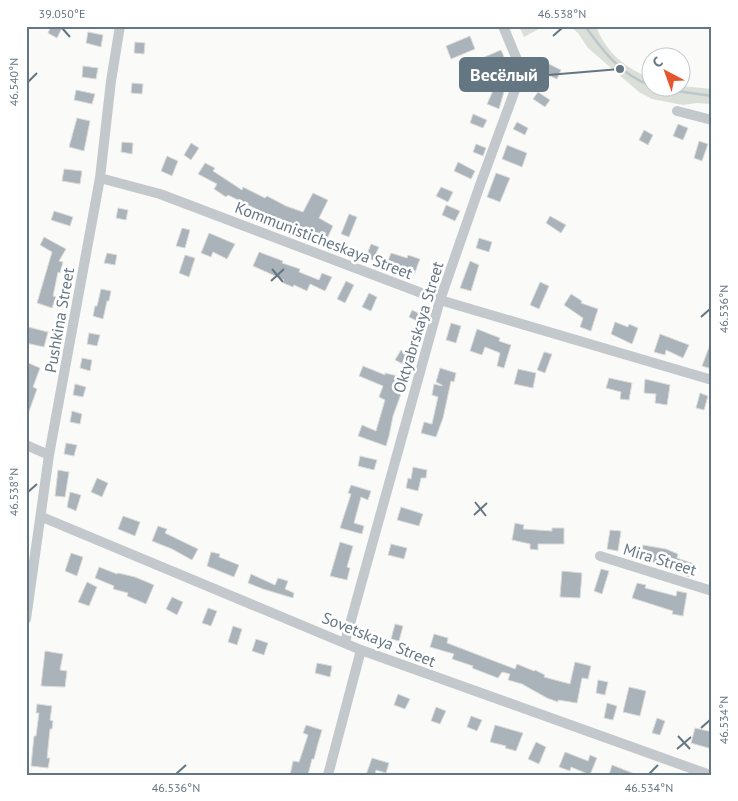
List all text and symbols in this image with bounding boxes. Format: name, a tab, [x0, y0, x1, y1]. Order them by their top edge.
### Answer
text: 39.050°E	[39, 6, 85, 21]
text: 46.538°N	[538, 6, 586, 21]
north arrow	[640, 48, 690, 98]
text: С	[649, 53, 666, 72]
text: 46.540°N	[6, 58, 21, 106]
callout: Весёлый	[460, 58, 548, 91]
text: Весёлый	[470, 63, 538, 86]
street label: Kommunisticheskaya Street	[232, 197, 416, 283]
street label: Oktyabrskaya Street	[389, 258, 448, 395]
street label: Pushkina Street	[40, 265, 78, 374]
text: 46.536°N	[716, 285, 731, 333]
text: 46.538°N	[6, 468, 21, 516]
street label: Mira Street	[621, 538, 700, 580]
street label: Sovetskaya Street	[319, 607, 439, 671]
text: 46.534°N	[716, 696, 731, 744]
text: 46.536°N	[152, 780, 200, 795]
text: 46.534°N	[625, 780, 673, 795]

